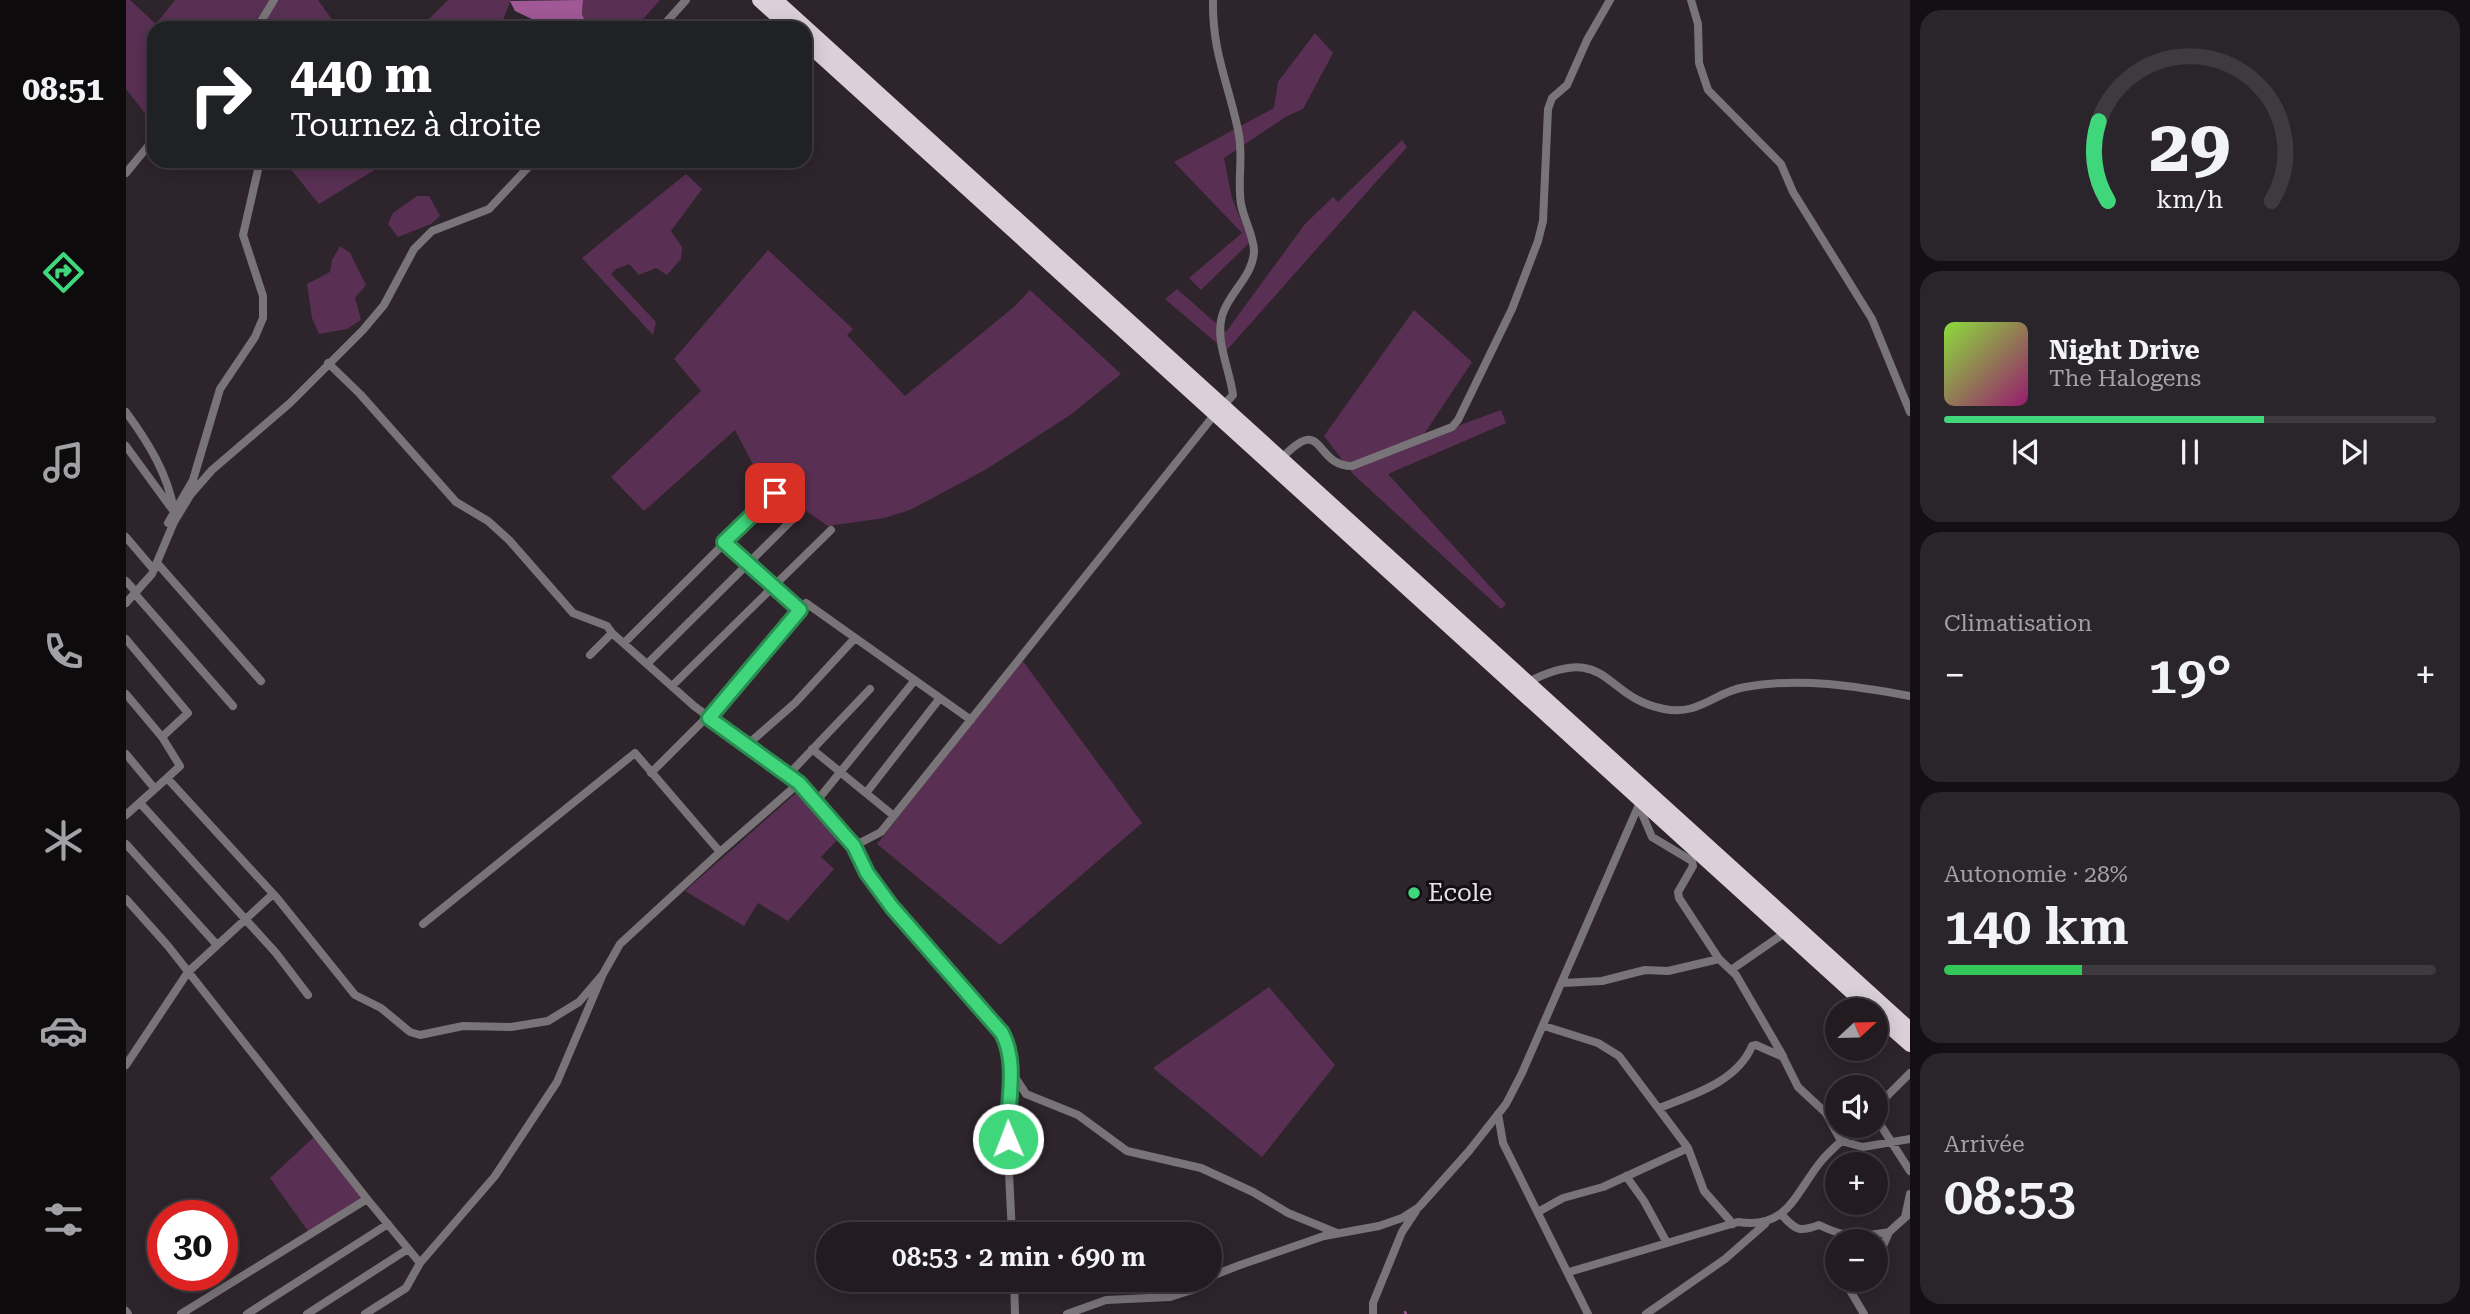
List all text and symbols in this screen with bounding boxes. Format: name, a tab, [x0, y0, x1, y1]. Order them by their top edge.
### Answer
text: 440 m	[290, 47, 432, 104]
icon: right	[175, 49, 266, 140]
text: 08:51	[22, 70, 104, 108]
text: 29	[2149, 105, 2231, 190]
text: Tournez à droite	[290, 106, 541, 144]
text: km/h	[2157, 185, 2223, 214]
icon: directions	[39, 248, 88, 297]
text: Night Drive	[2049, 335, 2200, 365]
text: The Halogens	[2049, 365, 2201, 392]
icon: previous	[2007, 433, 2045, 471]
icon: pause	[2171, 433, 2209, 471]
icon: next	[2335, 433, 2373, 471]
icon: music	[39, 438, 88, 487]
pin	[745, 463, 805, 523]
icon: arrive	[756, 474, 794, 512]
text: Climatisation	[1944, 610, 2092, 637]
icon: phone	[39, 627, 88, 676]
text: 19°	[2148, 645, 2232, 706]
text: −	[1944, 653, 1965, 697]
text: +	[2415, 653, 2436, 697]
icon: climate	[39, 816, 88, 865]
text: Autonomie · 28%	[1944, 861, 2128, 888]
place label: Ecole	[1428, 879, 1492, 907]
marker: Ecole	[1406, 885, 1422, 901]
text: 140 km	[1944, 896, 2129, 957]
north arrow	[1825, 998, 1888, 1060]
map controls	[1825, 998, 1888, 1292]
icon: car	[39, 1006, 88, 1055]
button: sound	[1825, 1075, 1888, 1138]
position arrow	[971, 1102, 1045, 1176]
text: Arrivée	[1944, 1131, 2025, 1158]
button: +	[1825, 1152, 1888, 1215]
text: 08:53	[1944, 1166, 2076, 1227]
icon: filters	[39, 1195, 88, 1244]
speed limit sign: 30	[147, 1200, 238, 1291]
button: −	[1825, 1229, 1888, 1292]
text: 08:53 · 2 min · 690 m	[892, 1242, 1146, 1272]

